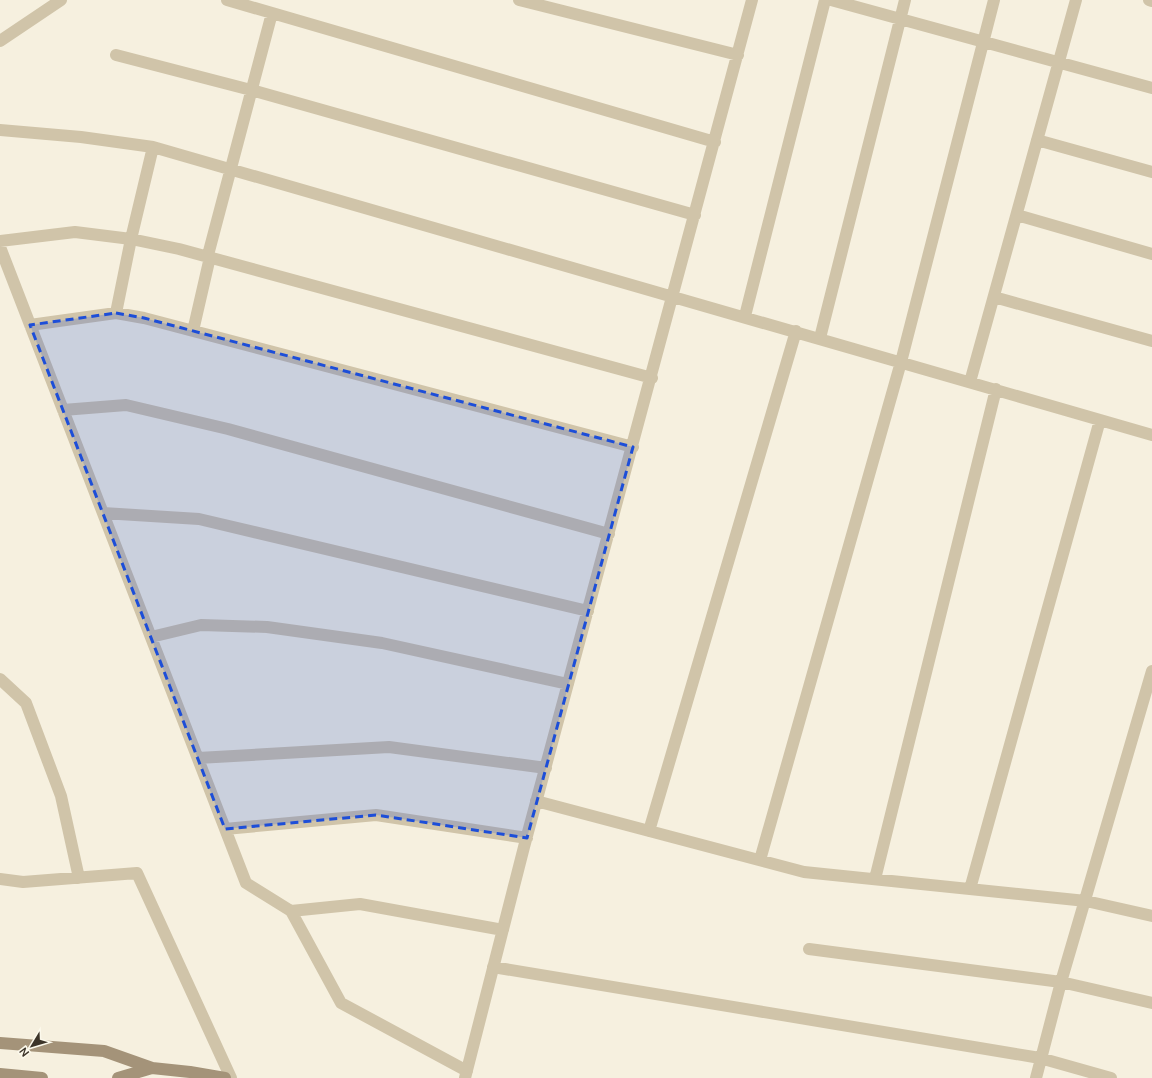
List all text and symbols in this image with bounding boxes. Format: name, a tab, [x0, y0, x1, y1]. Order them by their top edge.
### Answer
north arrow	[12, 1026, 52, 1066]
text: N	[15, 1045, 32, 1060]

